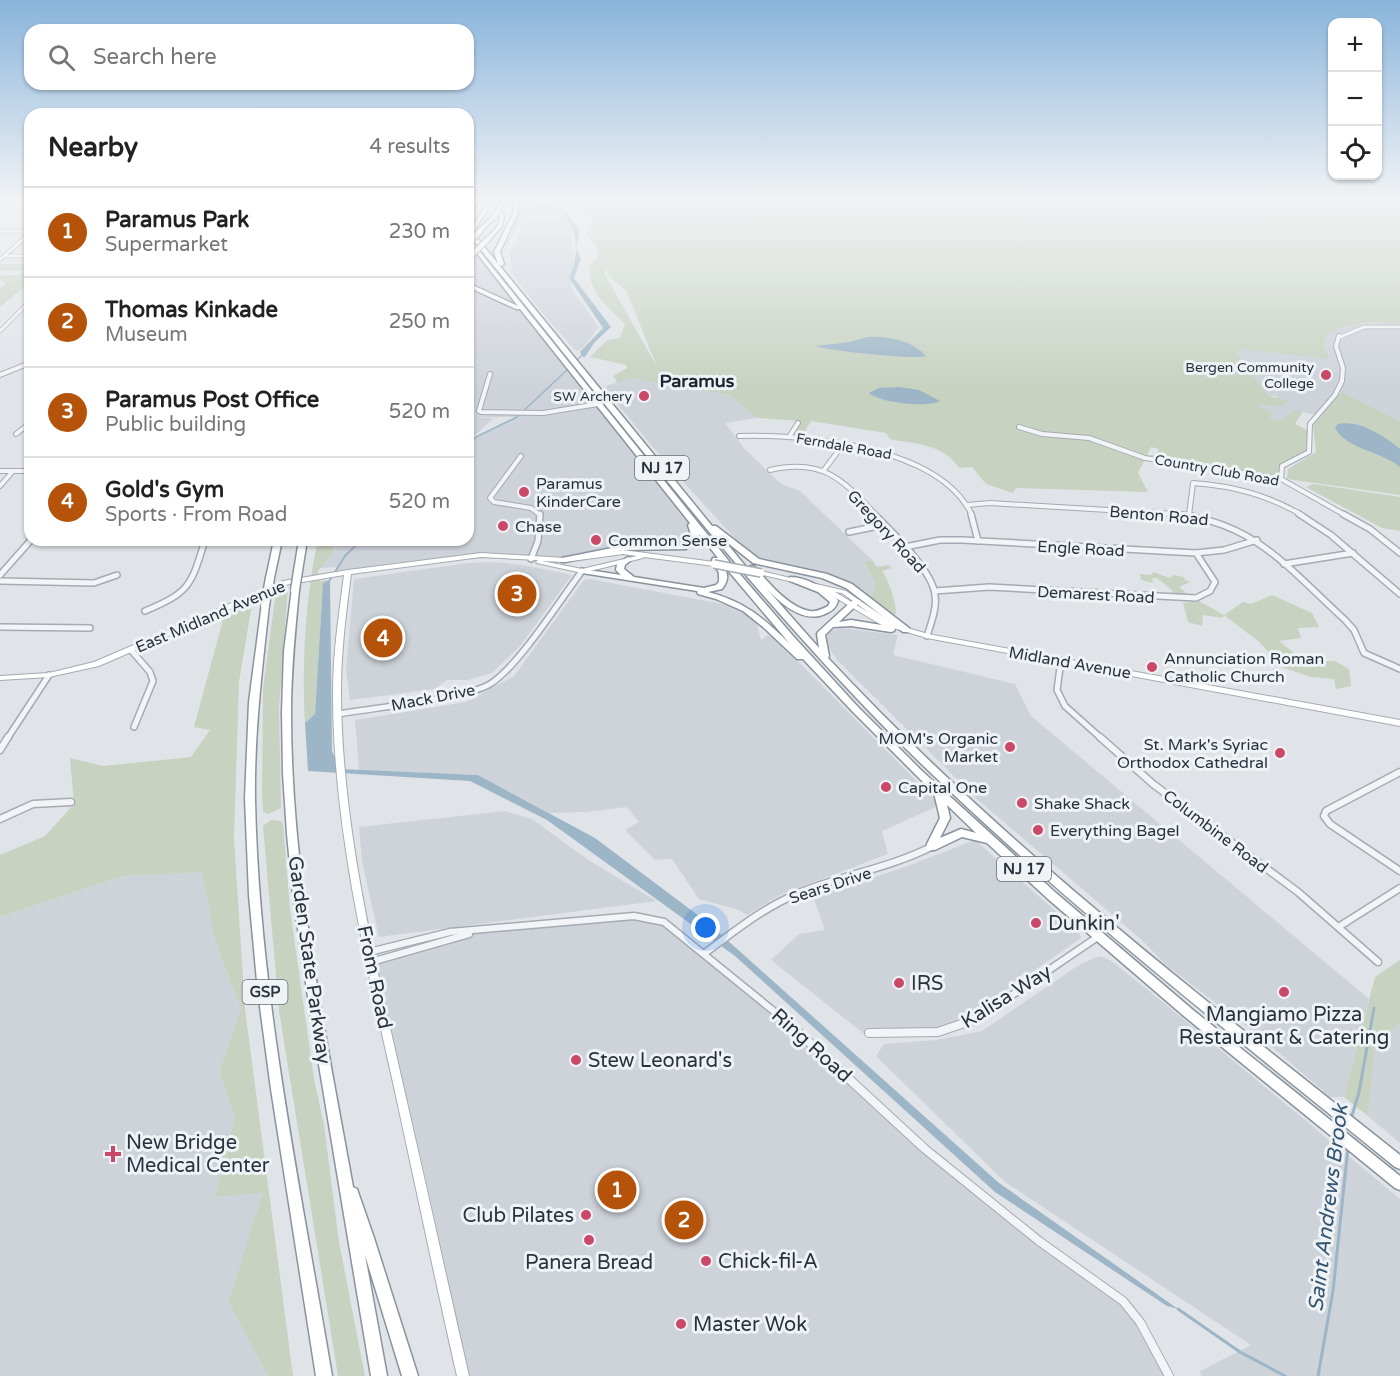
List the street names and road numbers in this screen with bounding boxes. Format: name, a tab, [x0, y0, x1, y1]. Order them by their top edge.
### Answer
street label: Ferndale Road	[795, 430, 893, 463]
street label: Country Club Road	[1153, 451, 1281, 490]
road number: NJ 17	[635, 456, 689, 480]
street label: Gregory Road	[843, 486, 930, 577]
street label: Benton Road	[1108, 502, 1209, 530]
street label: Engle Road	[1037, 537, 1125, 561]
street label: East Midland Avenue	[133, 576, 288, 658]
street label: Demarest Road	[1037, 582, 1155, 608]
street label: Midland Avenue	[1007, 642, 1132, 684]
street label: Mack Drive	[389, 680, 477, 716]
street label: Columbine Road	[1159, 786, 1272, 878]
street label: Garden State Parkway	[283, 855, 336, 1066]
road number: NJ 17	[997, 857, 1051, 881]
street label: Sears Drive	[787, 863, 874, 909]
street label: From Road	[351, 923, 397, 1031]
street label: Kalisa Way	[957, 960, 1056, 1034]
road number: GSP	[242, 980, 288, 1004]
street label: Ring Road	[766, 1004, 856, 1088]

